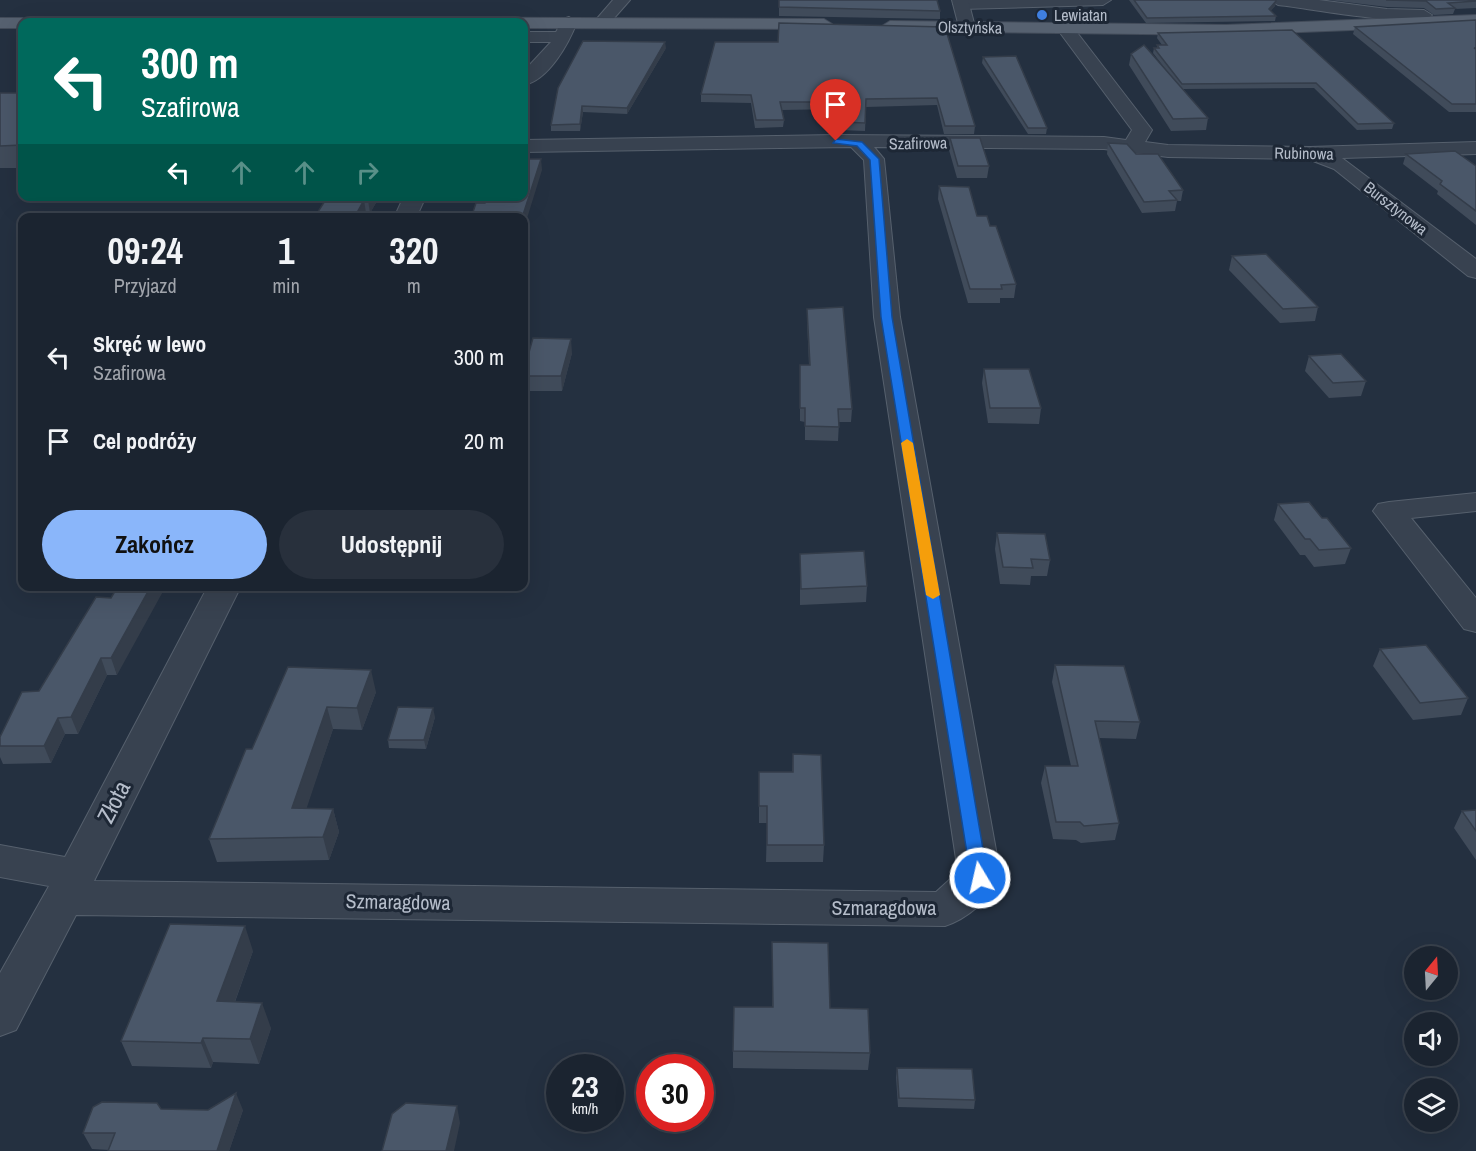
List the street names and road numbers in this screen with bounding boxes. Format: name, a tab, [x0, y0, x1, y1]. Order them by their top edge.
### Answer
street label: Olsztyńska	[938, 15, 1003, 39]
street label: Szafirowa	[889, 131, 948, 155]
street label: Rubinowa	[1274, 141, 1334, 165]
street label: Bursztynowa	[1360, 176, 1433, 240]
street label: Złota	[89, 775, 137, 828]
street label: Szmaragdowa	[345, 887, 451, 916]
street label: Szmaragdowa	[832, 894, 936, 921]

